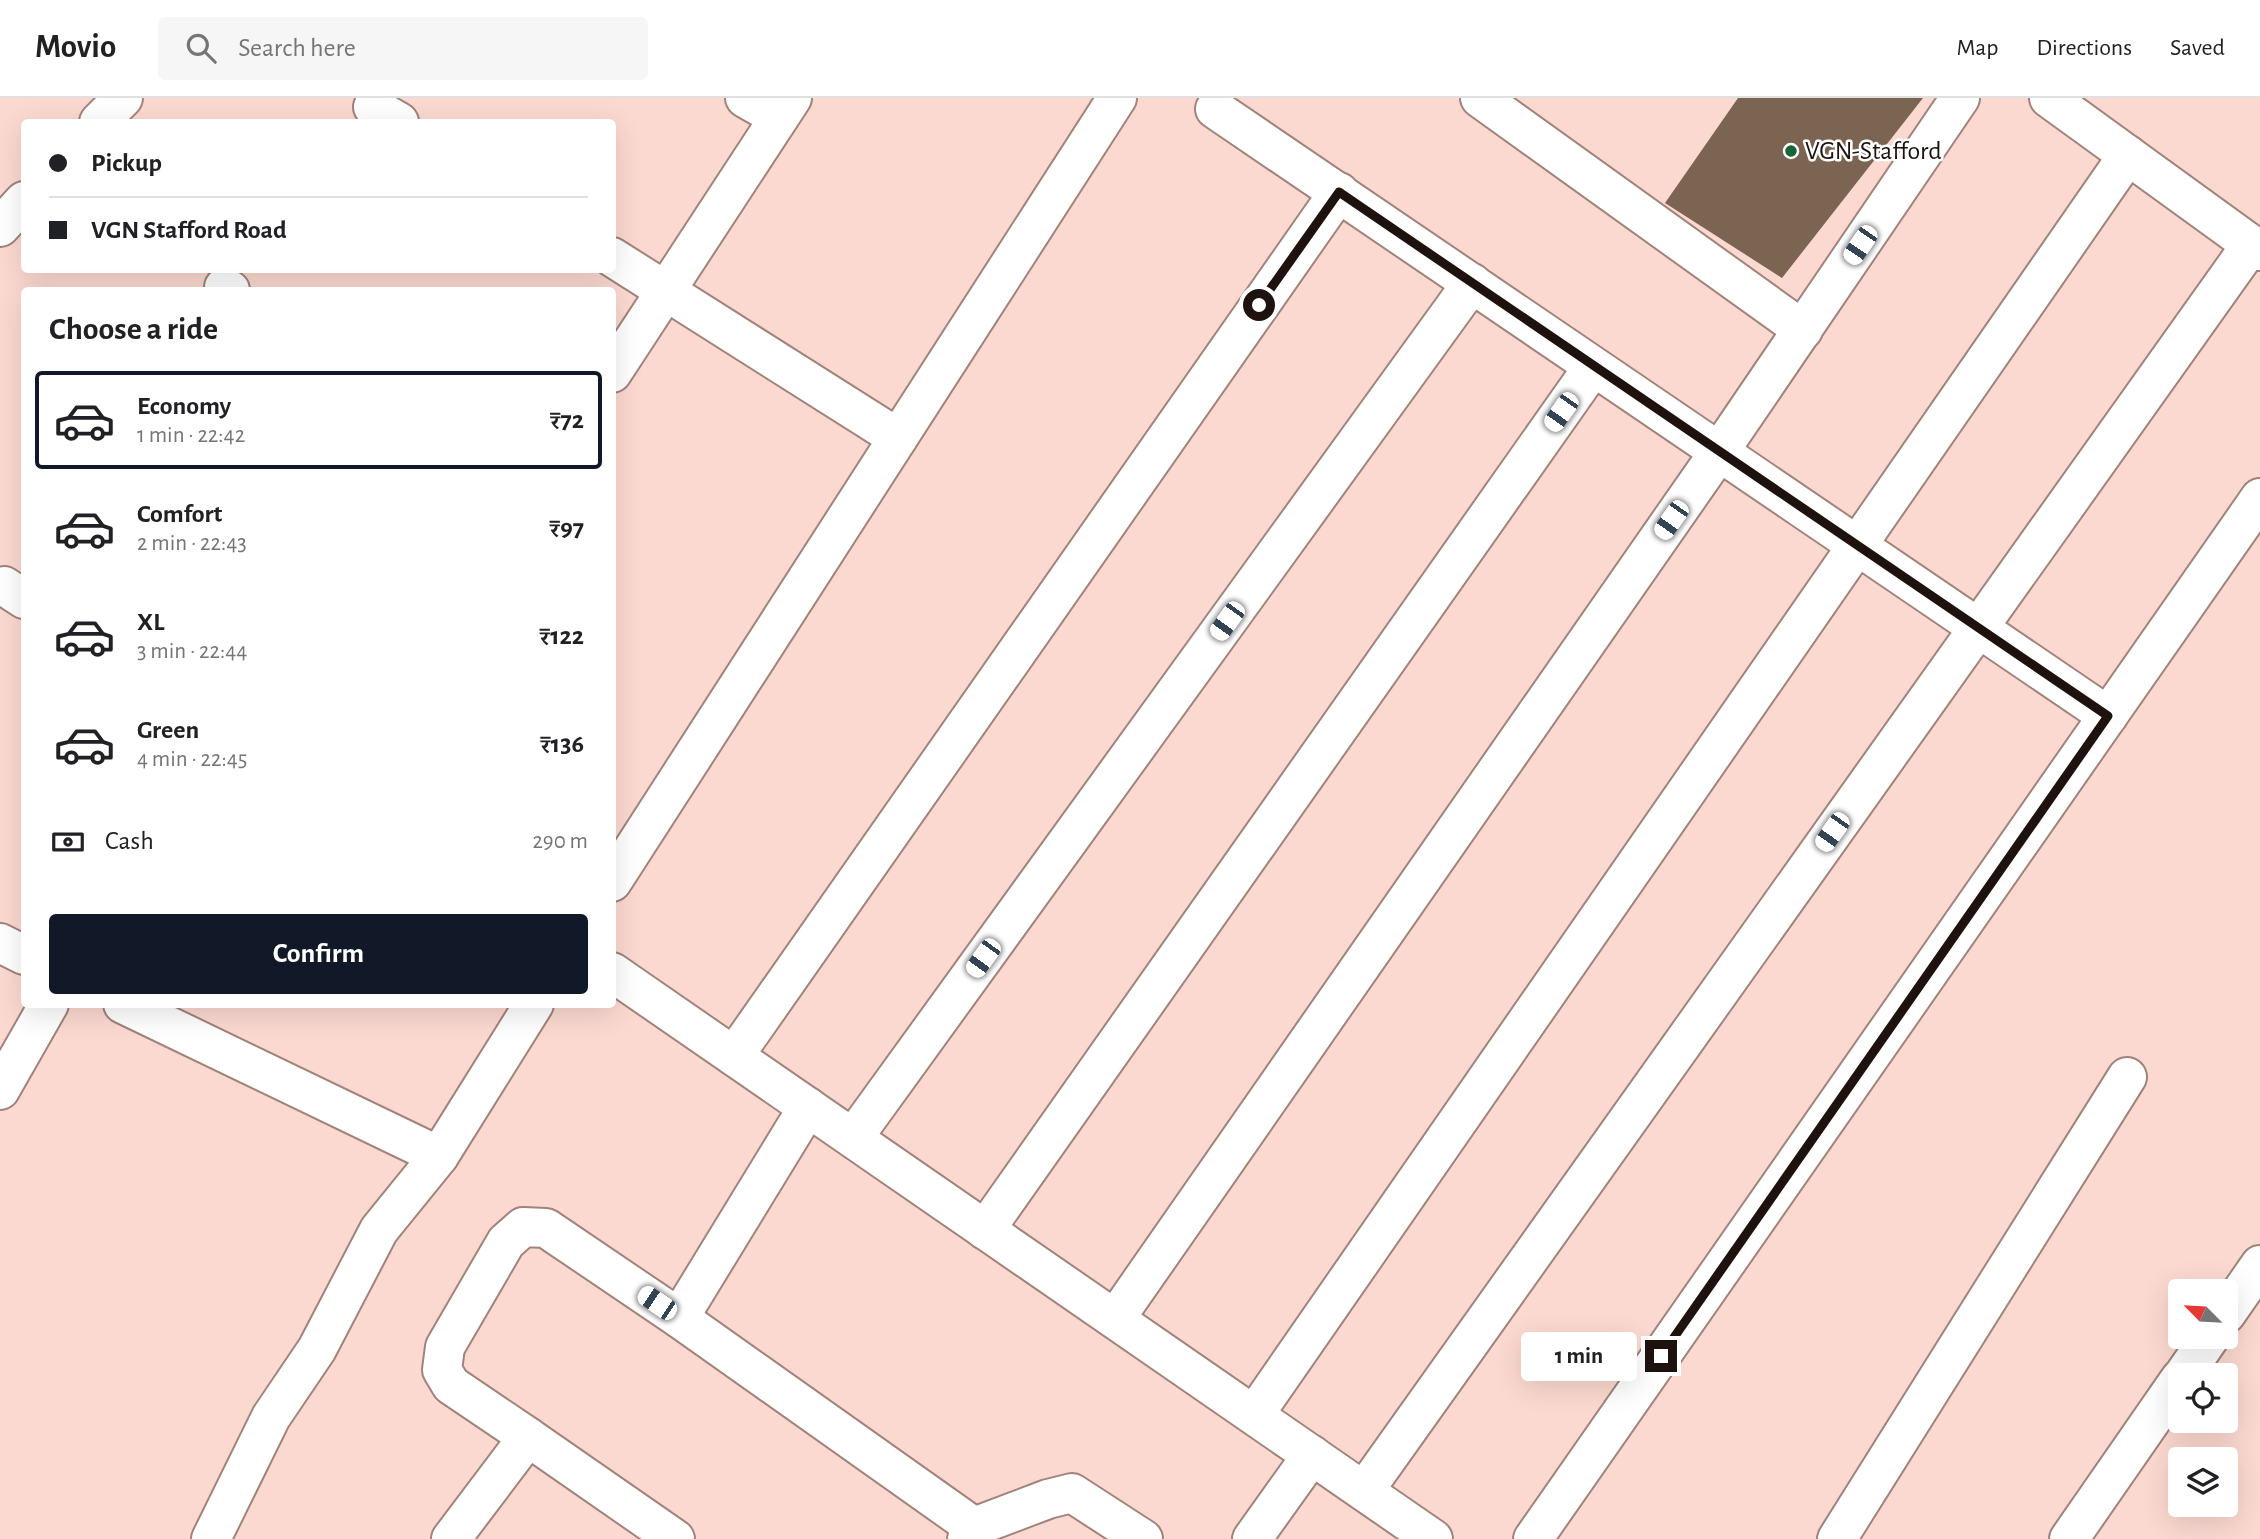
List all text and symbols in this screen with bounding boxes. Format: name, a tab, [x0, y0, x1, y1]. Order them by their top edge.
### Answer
search box	[158, 17, 648, 80]
icon: search	[182, 29, 220, 67]
text: Movio	[35, 31, 116, 64]
text: Search here	[238, 35, 356, 61]
text: Map	[1956, 36, 1998, 60]
text: Directions	[2036, 36, 2132, 60]
text: Saved	[2170, 36, 2225, 60]
place label: VGN-Stafford	[1805, 138, 1942, 164]
marker: VGN-Stafford	[1783, 143, 1799, 159]
text: Pickup	[91, 150, 162, 176]
text: VGN Stafford Road	[91, 217, 287, 243]
car	[1840, 222, 1881, 268]
route start	[1243, 289, 1275, 321]
text: Choose a ride	[49, 313, 218, 345]
icon: car	[53, 389, 116, 452]
car	[1541, 389, 1582, 435]
text: Economy	[137, 393, 231, 419]
text: ₹72	[550, 407, 584, 433]
text: 1 min · 22:42	[137, 424, 245, 447]
icon: car	[53, 497, 116, 560]
car	[1651, 497, 1692, 543]
text: Comfort	[137, 501, 222, 527]
text: ₹97	[549, 515, 584, 541]
text: 2 min · 22:43	[137, 532, 247, 555]
car	[1207, 598, 1248, 644]
icon: car	[53, 605, 116, 668]
text: XL	[137, 609, 164, 635]
text: ₹122	[539, 623, 584, 649]
text: 3 min · 22:44	[137, 640, 247, 663]
icon: car	[53, 713, 116, 776]
text: Green	[137, 717, 199, 743]
text: ₹136	[540, 731, 584, 757]
text: 4 min · 22:45	[137, 748, 247, 771]
car	[1812, 809, 1853, 855]
icon: cash	[49, 823, 87, 861]
text: Cash	[105, 828, 154, 854]
text: 290 m	[532, 830, 588, 853]
button: Confirm	[49, 914, 588, 994]
car	[963, 935, 1004, 981]
north arrow	[2168, 1279, 2238, 1349]
map controls	[2168, 1279, 2238, 1517]
car	[634, 1283, 681, 1323]
callout: 1 min	[1521, 1332, 1636, 1380]
route end	[1645, 1340, 1677, 1372]
text: 1 min	[1555, 1345, 1603, 1368]
button: locate	[2168, 1363, 2238, 1433]
button: layers	[2168, 1447, 2238, 1517]

